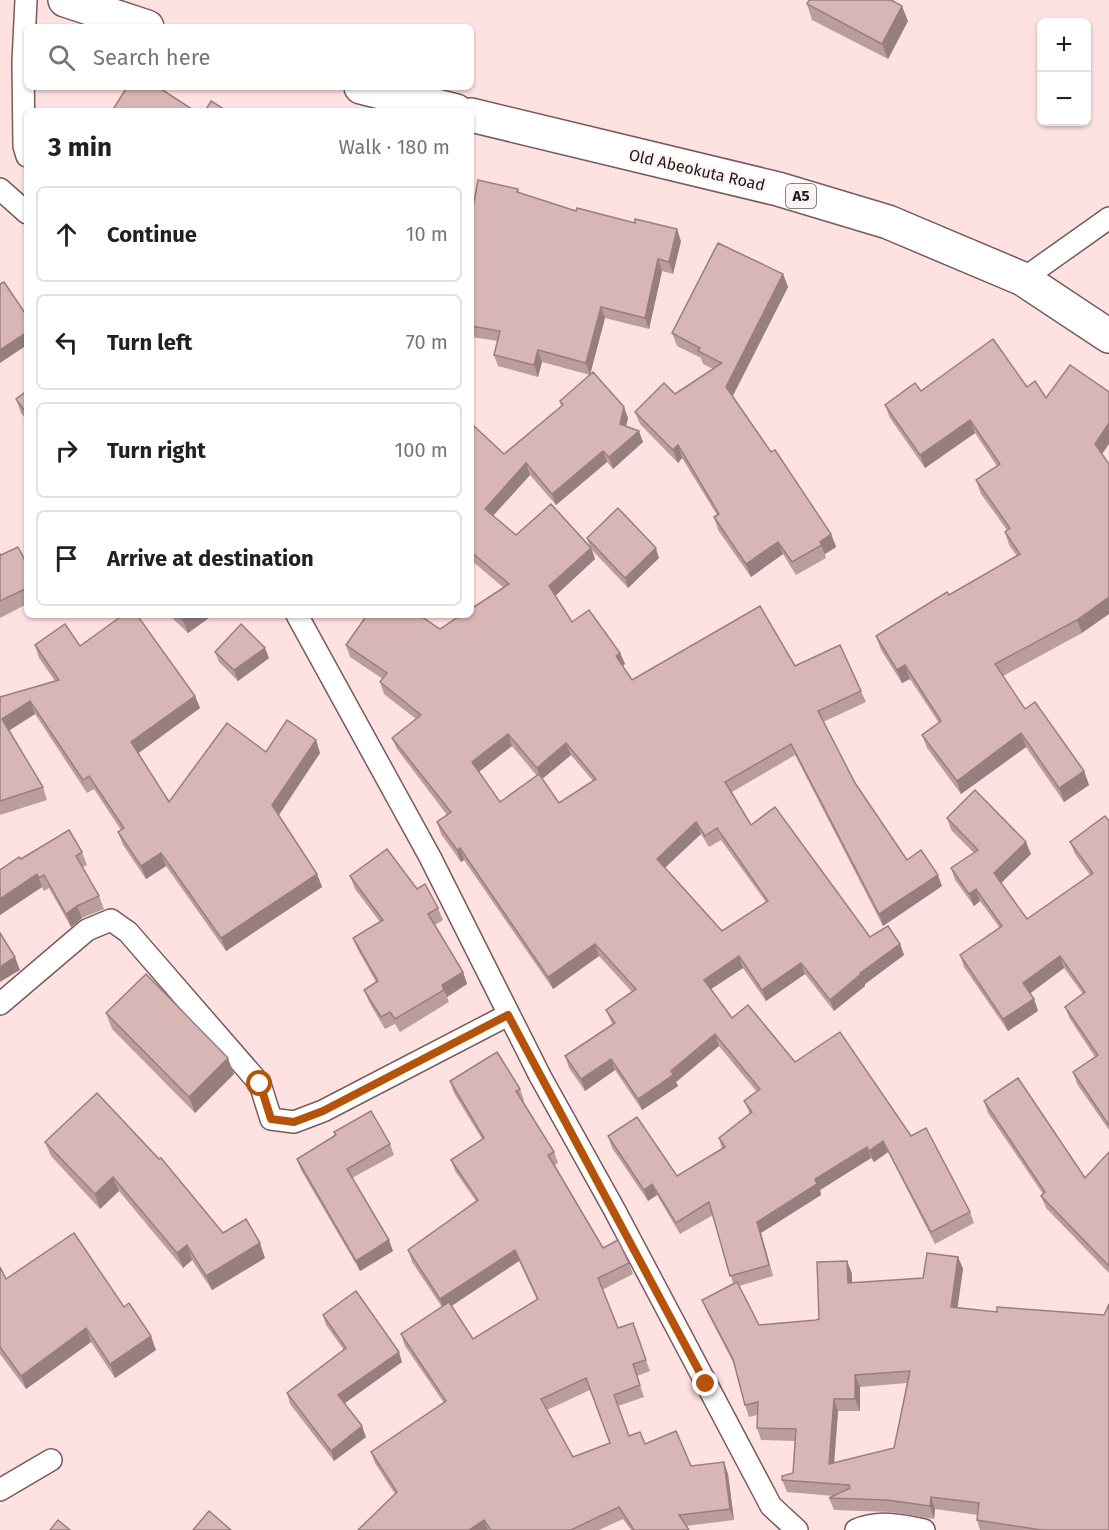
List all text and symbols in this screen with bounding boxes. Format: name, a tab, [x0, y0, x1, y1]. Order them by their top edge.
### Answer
map controls	[1037, 18, 1091, 126]
button: +	[1037, 18, 1091, 72]
search box	[24, 24, 474, 90]
icon: search	[45, 41, 78, 74]
text: Search here	[93, 44, 211, 71]
button: −	[1037, 72, 1091, 126]
text: 3 min	[48, 132, 112, 163]
text: Walk · 180 m	[339, 135, 450, 159]
street label: Old Abeokuta Road	[627, 145, 767, 195]
road number: A5	[786, 184, 816, 208]
icon: ahead	[50, 218, 83, 251]
text: Continue	[107, 221, 197, 248]
text: 10 m	[406, 222, 448, 246]
icon: left	[50, 326, 83, 359]
text: Turn left	[107, 329, 192, 356]
text: 70 m	[406, 330, 448, 354]
icon: right	[50, 434, 83, 467]
text: Turn right	[107, 437, 206, 464]
text: 100 m	[395, 438, 448, 462]
icon: arrive	[50, 542, 83, 575]
text: Arrive at destination	[107, 545, 314, 572]
route start	[246, 1070, 272, 1096]
route end	[692, 1370, 718, 1396]

